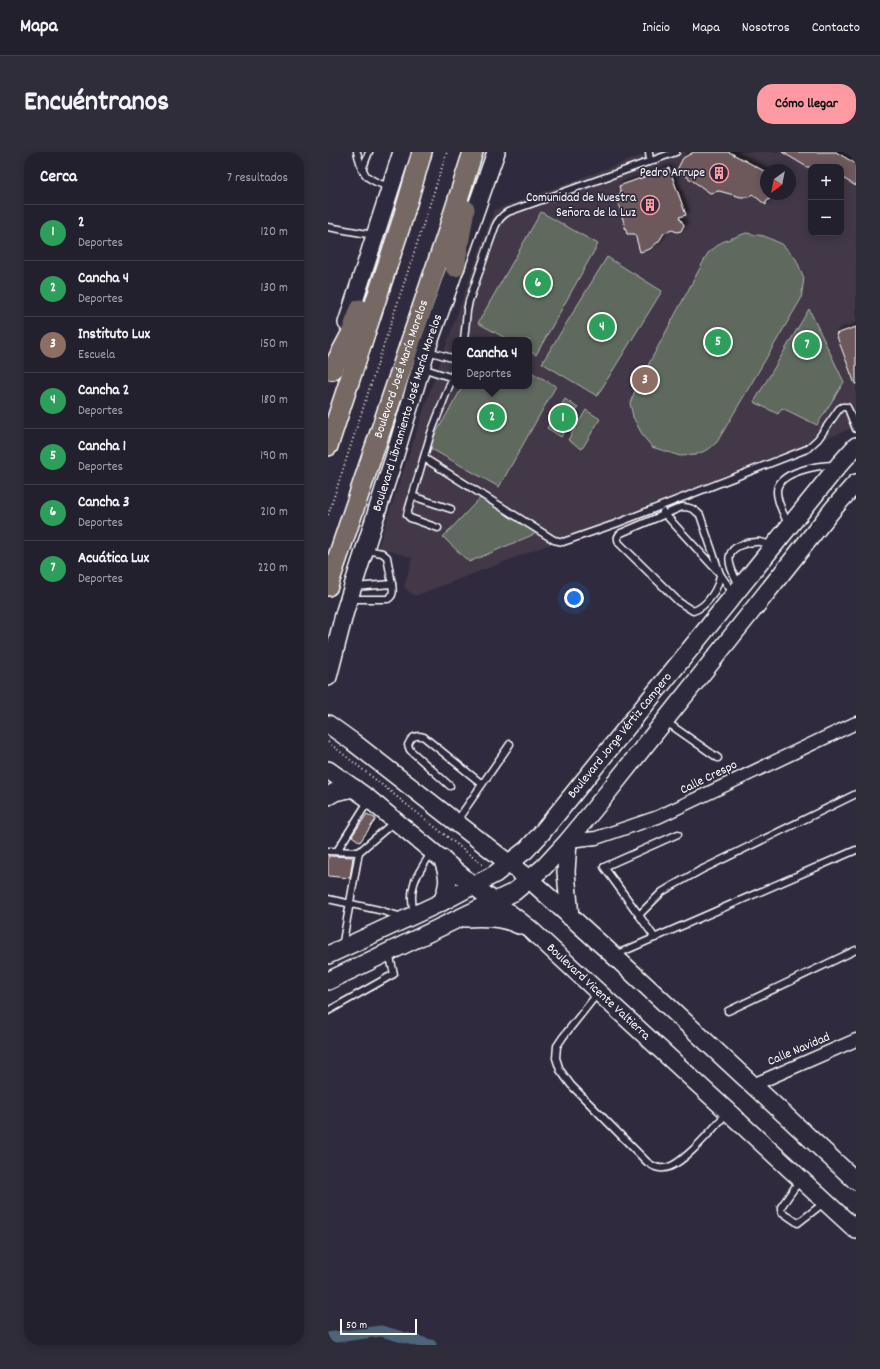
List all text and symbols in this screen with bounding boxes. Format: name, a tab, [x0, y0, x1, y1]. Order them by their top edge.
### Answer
text: Mapa	[20, 14, 58, 41]
text: Inicio	[642, 18, 670, 38]
text: Mapa	[692, 18, 720, 38]
text: Nosotros	[742, 18, 790, 38]
text: Contacto	[812, 18, 860, 38]
text: Encuéntranos	[24, 84, 169, 124]
button: Cómo llegar	[757, 84, 856, 124]
building icon: Pedro Arrupe	[708, 162, 730, 184]
place label: Pedro Arrupe	[640, 164, 705, 183]
north arrow	[760, 164, 796, 200]
map controls	[808, 164, 844, 236]
button: +	[808, 164, 844, 200]
text: Cerca	[40, 166, 77, 190]
text: 7 resultados	[227, 169, 288, 188]
place label: Comunidad de Nuestra Señora de la Luz	[526, 189, 637, 223]
building icon: Comunidad de Nuestra Señora de la Luz	[639, 194, 661, 216]
button: −	[808, 200, 844, 236]
text: 2	[78, 212, 85, 234]
text: 1	[52, 223, 54, 242]
text: 120 m	[260, 223, 288, 242]
text: Deportes	[78, 234, 123, 253]
text: Cancha 4	[78, 268, 129, 290]
pin: 6	[525, 268, 551, 298]
text: 2	[50, 279, 56, 298]
text: 130 m	[260, 279, 288, 298]
text: Deportes	[78, 290, 123, 309]
street label: Boulevard José María Morelos	[369, 297, 434, 441]
street label: Boulevard Libramiento José María Morelos	[368, 312, 448, 514]
pin: 4	[589, 312, 615, 342]
text: Instituto Lux	[78, 324, 150, 346]
pin: 5	[705, 327, 731, 357]
pin: 7	[794, 330, 820, 360]
text: 3	[50, 335, 56, 354]
text: 150 m	[260, 335, 288, 354]
popup	[452, 337, 532, 389]
text: Cancha 4	[467, 343, 517, 365]
text: Escuela	[78, 346, 115, 365]
text: Deportes	[467, 365, 512, 384]
pin: 3	[632, 365, 658, 395]
text: Cancha 2	[78, 380, 129, 402]
text: 4	[50, 391, 56, 410]
text: 180 m	[261, 391, 288, 410]
text: Deportes	[78, 402, 123, 421]
pin: 2	[479, 402, 505, 432]
pin: 1	[550, 403, 576, 433]
text: Cancha 1	[78, 436, 126, 458]
text: 5	[50, 447, 56, 466]
text: 190 m	[260, 447, 288, 466]
text: Deportes	[78, 458, 123, 477]
text: Cancha 3	[78, 492, 129, 514]
text: 6	[50, 503, 56, 522]
text: 210 m	[260, 503, 288, 522]
text: Deportes	[78, 514, 123, 533]
text: Acuática Lux	[78, 548, 149, 570]
text: 7	[51, 559, 55, 578]
text: 220 m	[258, 559, 288, 578]
text: Deportes	[78, 570, 123, 589]
your location	[564, 588, 584, 608]
street label: Boulevard Jorge Vértiz Campero	[563, 668, 677, 803]
street label: Calle Crespo	[677, 756, 741, 800]
street label: Boulevard Vicente Valtierra	[542, 939, 655, 1045]
street label: Calle Navidad	[765, 1028, 833, 1072]
scale bar	[340, 1317, 417, 1336]
text: 50 m	[346, 1318, 367, 1334]

